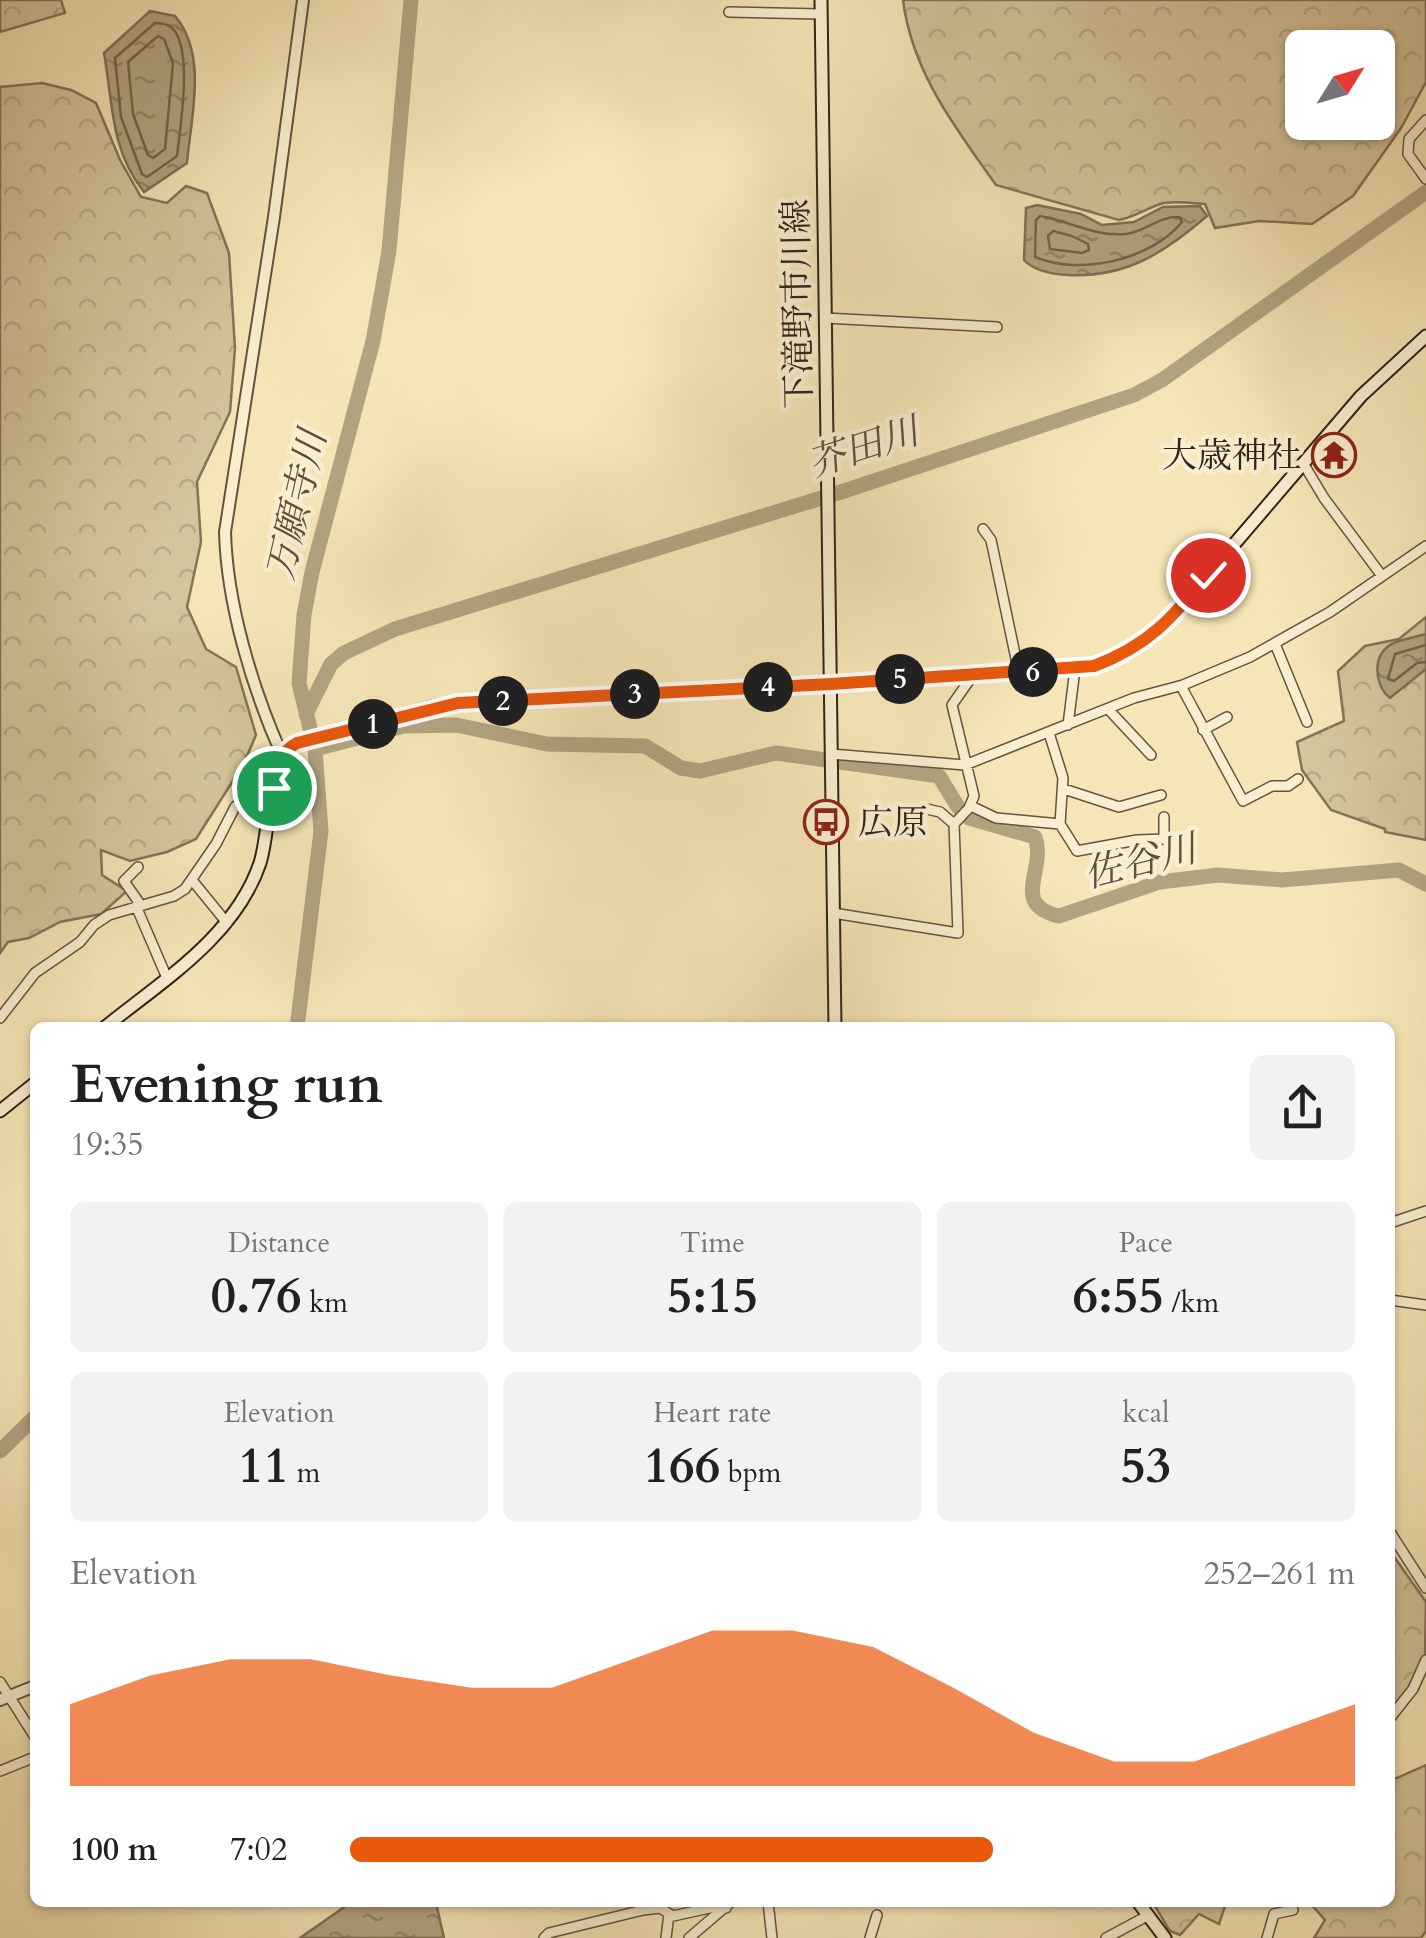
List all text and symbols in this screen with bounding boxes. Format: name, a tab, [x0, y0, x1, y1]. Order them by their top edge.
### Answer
north arrow	[1285, 30, 1395, 140]
map controls	[1285, 30, 1395, 140]
street label: 下滝野市川線	[772, 199, 824, 409]
water label: 芥田川	[801, 404, 929, 490]
water label: 万願寺川	[255, 421, 340, 585]
place label: 大歳神社	[1162, 432, 1302, 480]
temple icon: 大歳神社	[1311, 432, 1357, 478]
pin	[1166, 533, 1251, 618]
icon: check	[1181, 548, 1236, 603]
pin: 6	[1008, 647, 1058, 697]
text: 6	[1026, 653, 1040, 691]
pin: 5	[875, 654, 925, 704]
text: 5	[893, 660, 907, 698]
pin: 4	[743, 662, 793, 712]
text: 4	[761, 668, 775, 706]
pin: 3	[610, 669, 660, 719]
text: 3	[628, 675, 642, 713]
pin: 2	[478, 676, 528, 726]
text: 2	[496, 682, 510, 720]
pin: 1	[348, 699, 398, 749]
text: 1	[366, 705, 380, 743]
pin	[232, 746, 317, 831]
icon: arrive	[247, 761, 302, 816]
bus stop icon: 広原	[803, 799, 849, 845]
place label: 広原	[858, 799, 928, 847]
water label: 佐谷川	[1079, 822, 1206, 901]
text: Evening run	[70, 1048, 383, 1122]
button: share	[1250, 1055, 1355, 1160]
text: 19:35	[70, 1123, 144, 1167]
text: Distance	[228, 1224, 330, 1262]
text: Time	[680, 1224, 745, 1262]
text: Pace	[1119, 1224, 1173, 1262]
text: 0.76	[210, 1262, 302, 1330]
text: 5:15	[667, 1262, 758, 1330]
text: 6:55	[1073, 1262, 1164, 1330]
text: km	[302, 1284, 348, 1322]
text: /km	[1164, 1284, 1219, 1322]
text: Elevation	[224, 1394, 335, 1432]
text: Heart rate	[653, 1394, 772, 1432]
text: kcal	[1122, 1394, 1169, 1432]
text: 11	[238, 1432, 289, 1500]
text: 166	[644, 1432, 720, 1500]
text: 53	[1120, 1432, 1171, 1500]
text: m	[289, 1454, 320, 1492]
text: bpm	[720, 1454, 781, 1492]
text: Elevation	[70, 1552, 197, 1596]
text: 252–261 m	[1203, 1552, 1355, 1596]
text: 100 m	[70, 1828, 157, 1872]
text: 7:02	[230, 1828, 287, 1872]

